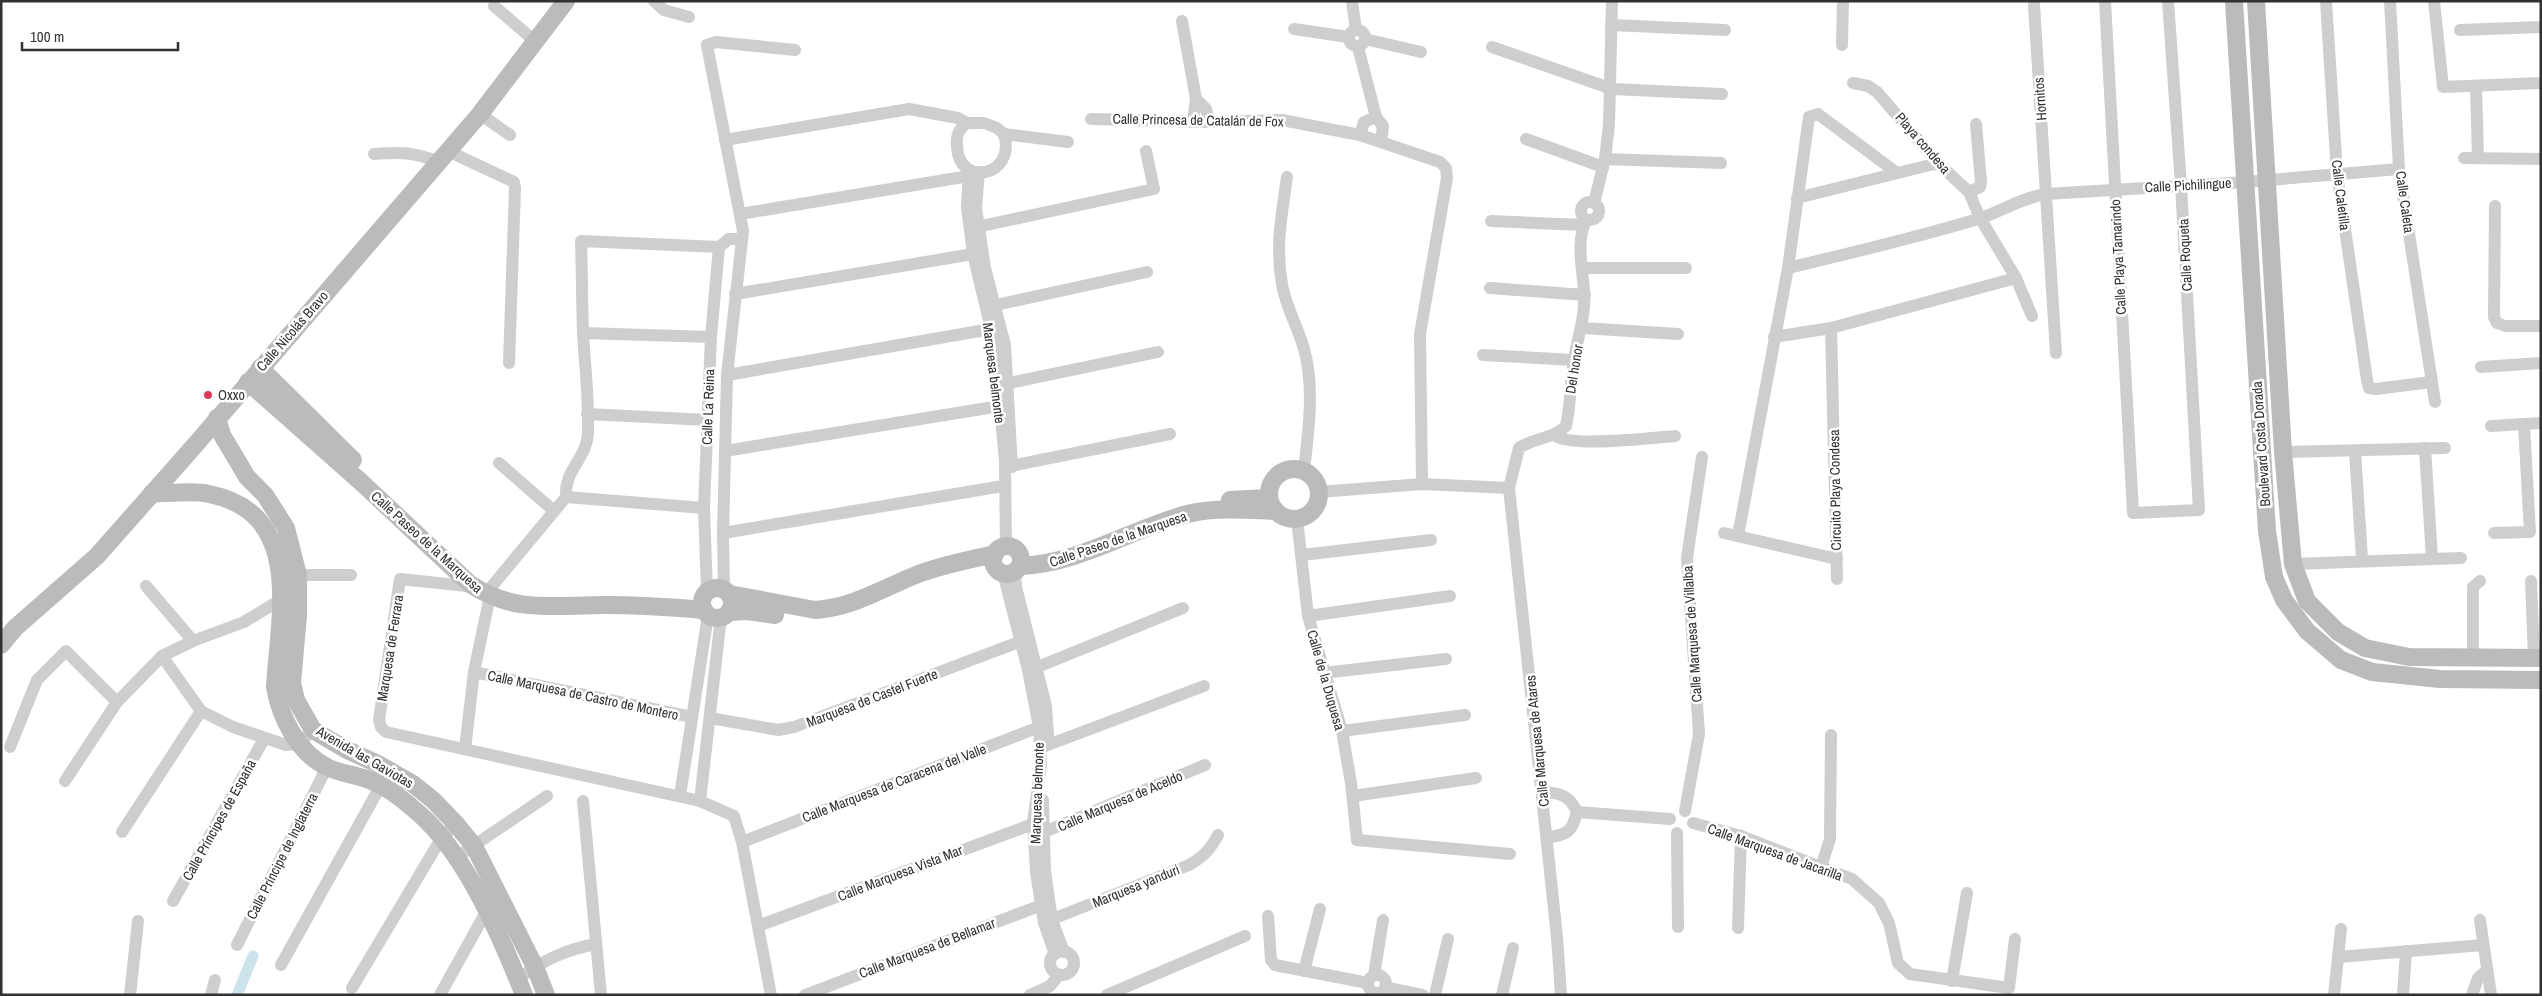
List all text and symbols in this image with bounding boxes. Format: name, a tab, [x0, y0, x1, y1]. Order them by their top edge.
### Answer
scale bar	[22, 20, 179, 52]
text: 100 m	[30, 26, 64, 47]
street label: Hornitos	[2029, 76, 2050, 121]
street label: Playa condesa	[1892, 109, 1955, 178]
street label: Calle Princesa de Catalán de Fox	[1112, 110, 1284, 130]
street label: Calle Caletilla	[2328, 159, 2354, 232]
street label: Calle Caleta	[2392, 170, 2418, 235]
street label: Calle Pichilingue	[2144, 174, 2232, 196]
street label: Calle Playa Tamarindo	[2106, 199, 2130, 315]
street label: Calle Roqueta	[2174, 218, 2196, 292]
street label: Calle Nicolás Bravo	[252, 287, 332, 375]
street label: Marquesa belmonte	[979, 322, 1009, 424]
street label: Del honor	[1561, 343, 1587, 395]
street label: Calle La Reina	[698, 368, 718, 445]
street label: Boulevard Costa Dorada	[2248, 380, 2274, 507]
place label: Oxxo	[218, 386, 245, 404]
marker: Oxxo	[202, 389, 214, 401]
street label: Circuito Playa Condesa	[1825, 429, 1845, 551]
street label: Calle Paseo de la Marquesa	[367, 487, 487, 597]
street label: Calle Paseo de la Marquesa	[1047, 507, 1190, 571]
street label: Calle Marquesa de Villalba	[1678, 564, 1706, 703]
street label: Marquesa de Ferrara	[373, 593, 407, 702]
street label: Calle de la Duquesa	[1303, 628, 1349, 733]
street label: Marquesa de Castel Fuerte	[804, 665, 940, 731]
street label: Calle Marquesa de Castro de Montero	[486, 666, 680, 724]
street label: Calle Marquesa de Atares	[1521, 674, 1553, 808]
street label: Avenida las Gaviotas	[312, 721, 417, 792]
street label: Calle Marquesa de Caracena del Valle	[799, 740, 989, 826]
street label: Marquesa belmonte	[1026, 742, 1048, 844]
street label: Calle Príncipes de España	[178, 756, 260, 884]
street label: Calle Marquesa de Aceldo	[1055, 767, 1185, 835]
street label: Calle Príncipe de Inglaterra	[242, 789, 322, 922]
street label: Calle Marquesa de Jacarilla	[1705, 819, 1846, 885]
street label: Calle Marquesa Vista Mar	[835, 841, 965, 905]
street label: Marquesa yanduri	[1090, 860, 1182, 912]
street label: Calle Marquesa de Bellamar	[856, 914, 998, 982]

